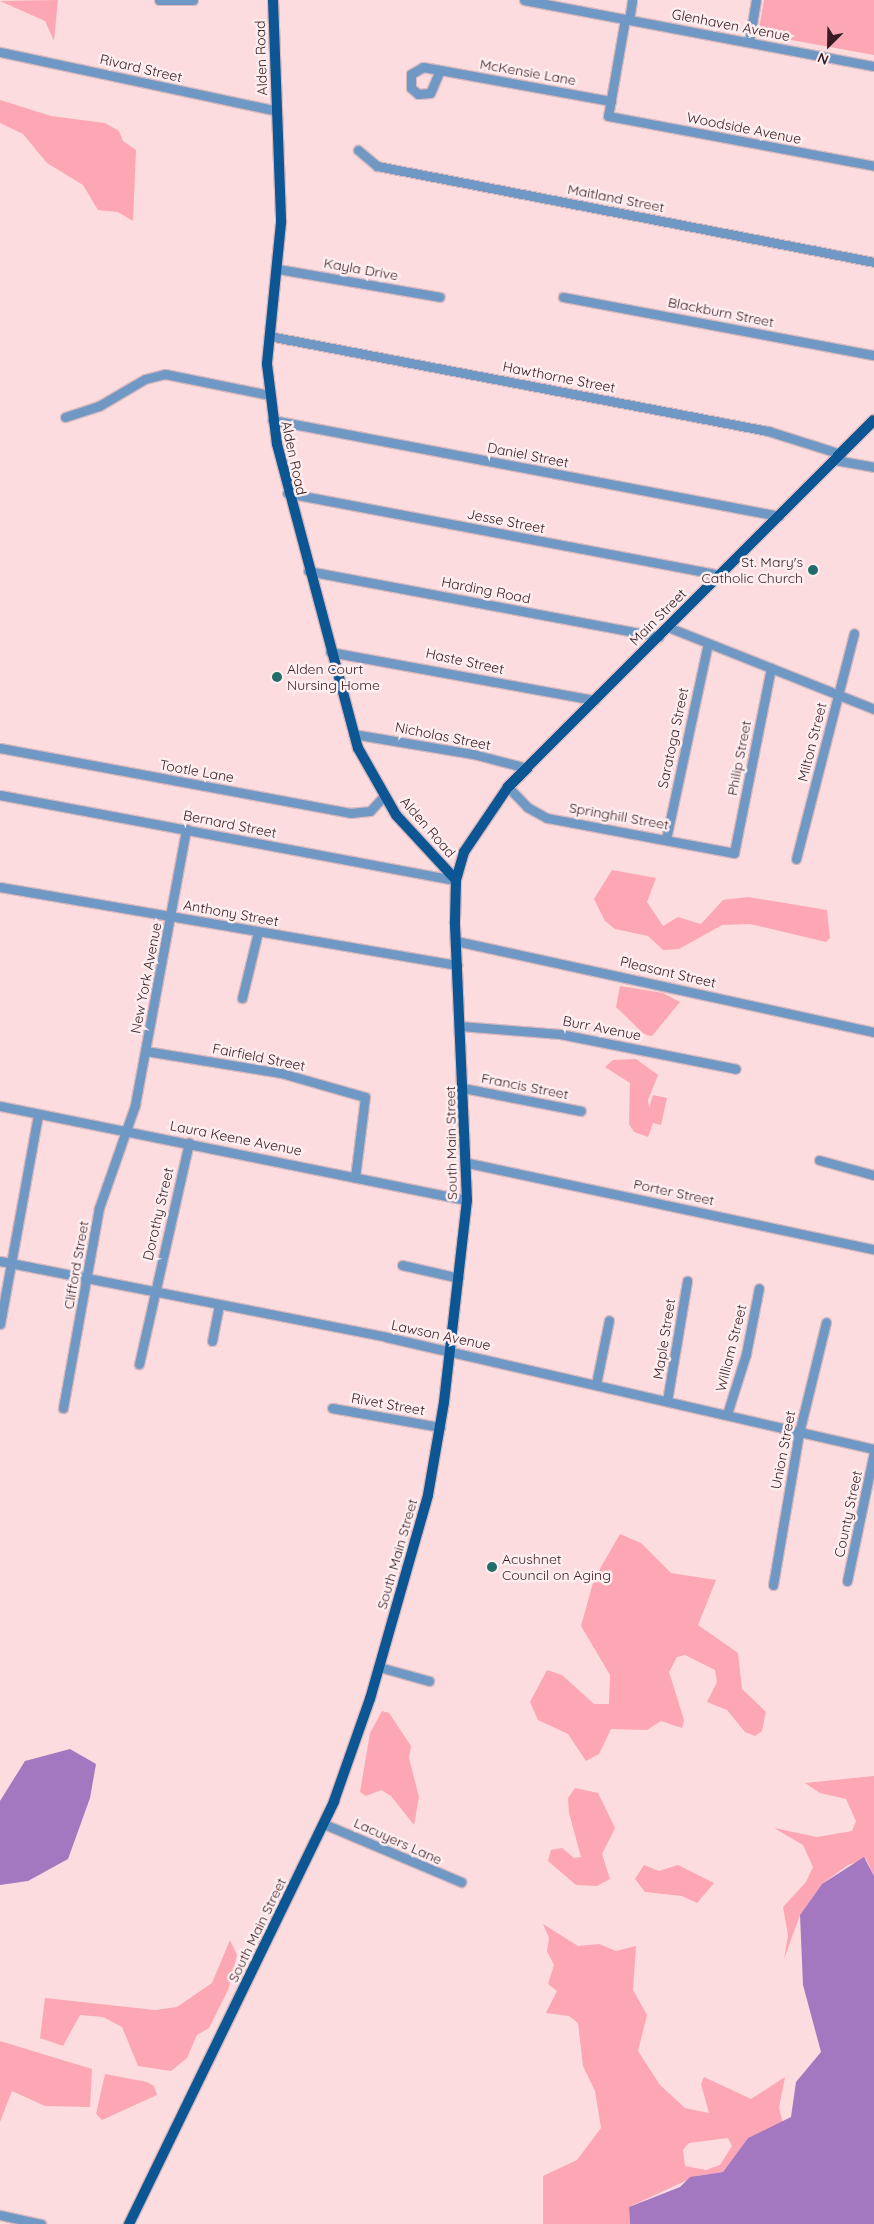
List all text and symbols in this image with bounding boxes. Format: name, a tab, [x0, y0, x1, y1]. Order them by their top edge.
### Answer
street label: Glenhaven Avenue	[670, 5, 792, 45]
street label: Alden Road	[251, 20, 271, 96]
north arrow	[804, 20, 854, 70]
text: N	[815, 49, 831, 69]
street label: Rivard Street	[98, 50, 184, 86]
street label: McKensie Lane	[479, 55, 577, 89]
street label: Woodside Avenue	[685, 109, 803, 147]
street label: Maitland Street	[566, 180, 666, 216]
street label: Kayla Drive	[323, 254, 399, 284]
street label: Blackburn Street	[667, 294, 775, 330]
street label: Hawthorne Street	[501, 358, 617, 396]
street label: Alden Road	[278, 419, 310, 497]
street label: Daniel Street	[486, 439, 570, 471]
street label: Jesse Street	[466, 505, 546, 537]
place label: St. Mary's Catholic Church	[702, 554, 803, 586]
marker: St. Mary's Catholic Church	[807, 564, 819, 576]
street label: Harding Road	[440, 573, 532, 607]
street label: Main Street	[626, 585, 690, 649]
street label: Haste Street	[424, 644, 506, 678]
place label: Alden Court Nursing Home	[287, 661, 380, 694]
marker: Alden Court Nursing Home	[271, 671, 283, 683]
street label: Saratoga Street	[654, 686, 692, 790]
street label: Milton Street	[794, 701, 830, 783]
street label: Nicholas Street	[394, 718, 492, 754]
street label: Philip Street	[723, 719, 755, 797]
street label: Tootle Lane	[159, 756, 235, 786]
street label: Alden Road	[397, 793, 459, 861]
street label: Springhill Street	[568, 799, 670, 833]
street label: Bernard Street	[182, 807, 278, 841]
street label: Anthony Street	[182, 896, 280, 930]
street label: New York Avenue	[127, 921, 165, 1035]
street label: Pleasant Street	[618, 953, 718, 991]
street label: Burr Avenue	[561, 1012, 643, 1044]
street label: Fairfield Street	[211, 1040, 307, 1074]
street label: Francis Street	[480, 1069, 570, 1103]
street label: South Main Street	[442, 1086, 460, 1200]
street label: Laura Keene Avenue	[169, 1117, 303, 1159]
street label: Dorothy Street	[139, 1166, 177, 1262]
street label: Porter Street	[632, 1175, 716, 1209]
street label: Clifford Street	[60, 1219, 92, 1311]
street label: Maple Street	[649, 1297, 679, 1381]
street label: William Street	[712, 1303, 750, 1393]
street label: Lawson Avenue	[390, 1316, 492, 1354]
street label: Rivet Street	[350, 1389, 426, 1419]
street label: Union Street	[767, 1409, 799, 1491]
street label: County Street	[831, 1469, 865, 1559]
street label: South Main Street	[373, 1497, 421, 1611]
place label: Acushnet Council on Aging	[502, 1551, 611, 1584]
marker: Acushnet Council on Aging	[486, 1561, 498, 1573]
street label: Lacuyers Lane	[351, 1814, 445, 1868]
street label: South Main Street	[224, 1875, 290, 1985]

